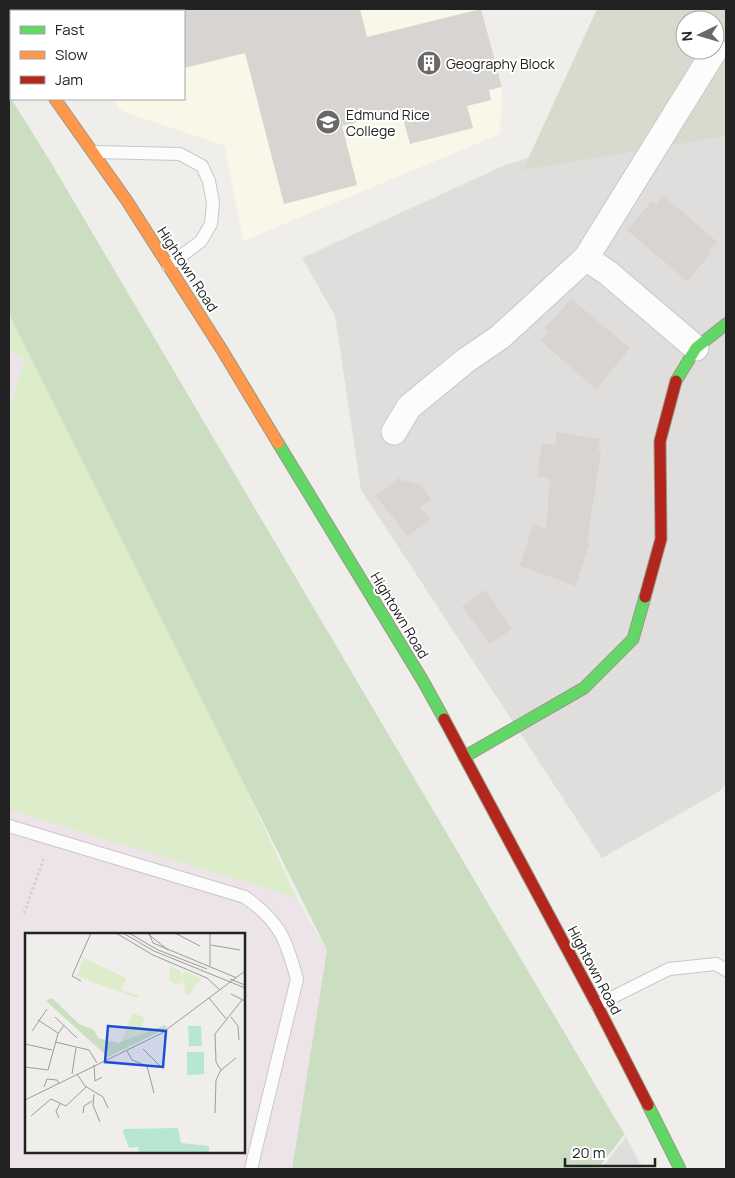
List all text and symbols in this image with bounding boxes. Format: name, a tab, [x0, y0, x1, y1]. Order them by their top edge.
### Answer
legend	[10, 10, 185, 100]
north arrow	[675, 10, 725, 60]
text: Fast	[55, 19, 84, 40]
text: N	[677, 30, 696, 42]
text: Slow	[55, 44, 88, 65]
building icon: Geography Block	[416, 50, 442, 76]
place label: Geography Block	[446, 54, 556, 73]
text: Jam	[55, 69, 83, 90]
place label: Edmund Rice College	[346, 105, 430, 140]
school or university icon: Edmund Rice College	[315, 109, 341, 135]
street label: Hightown Road	[153, 223, 223, 315]
street label: Hightown Road	[367, 568, 433, 662]
street label: Hightown Road	[564, 922, 626, 1018]
inset map	[25, 933, 245, 1153]
scale bar	[565, 1136, 655, 1168]
text: 20 m	[572, 1142, 605, 1163]

